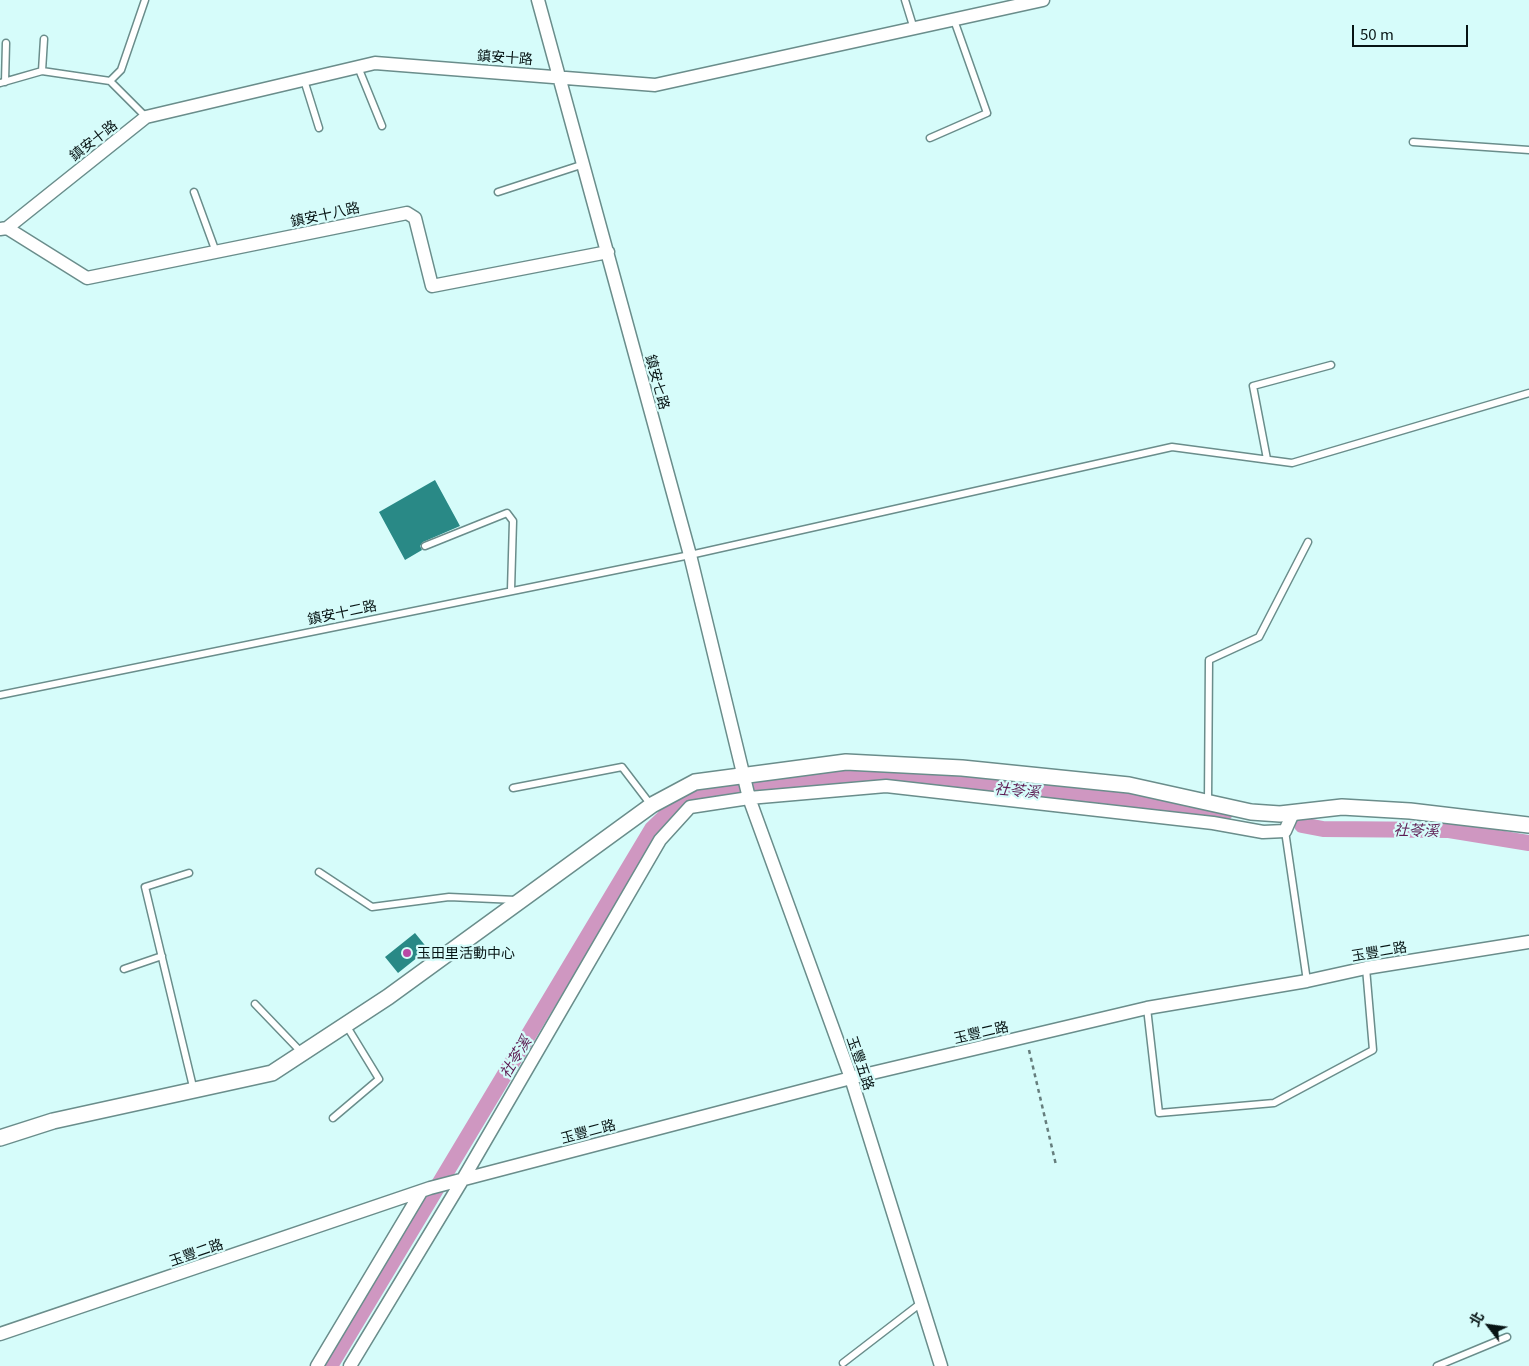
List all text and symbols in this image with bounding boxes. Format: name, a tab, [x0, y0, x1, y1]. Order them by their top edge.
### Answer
scale bar	[1354, 15, 1470, 47]
text: 50 m	[1360, 23, 1394, 44]
street label: 鎮安十路	[476, 47, 534, 67]
street label: 鎮安十路	[66, 116, 120, 164]
street label: 鎮安十八路	[289, 199, 361, 229]
street label: 鎮安七路	[643, 353, 673, 411]
street label: 鎮安十二路	[306, 597, 378, 627]
water label: 社苓溪	[994, 779, 1040, 801]
water label: 社苓溪	[1393, 821, 1439, 839]
street label: 玉豐二路	[1350, 938, 1408, 964]
place label: 玉田里活動中心	[417, 945, 515, 961]
marker: 玉田里活動中心	[401, 947, 413, 959]
street label: 玉豐二路	[952, 1018, 1010, 1046]
water label: 社苓溪	[496, 1033, 534, 1081]
street label: 玉豐五路	[844, 1034, 878, 1092]
street label: 玉豐二路	[559, 1116, 617, 1146]
street label: 玉豐二路	[167, 1235, 225, 1269]
north arrow	[1464, 1301, 1514, 1351]
text: 北	[1464, 1307, 1488, 1330]

